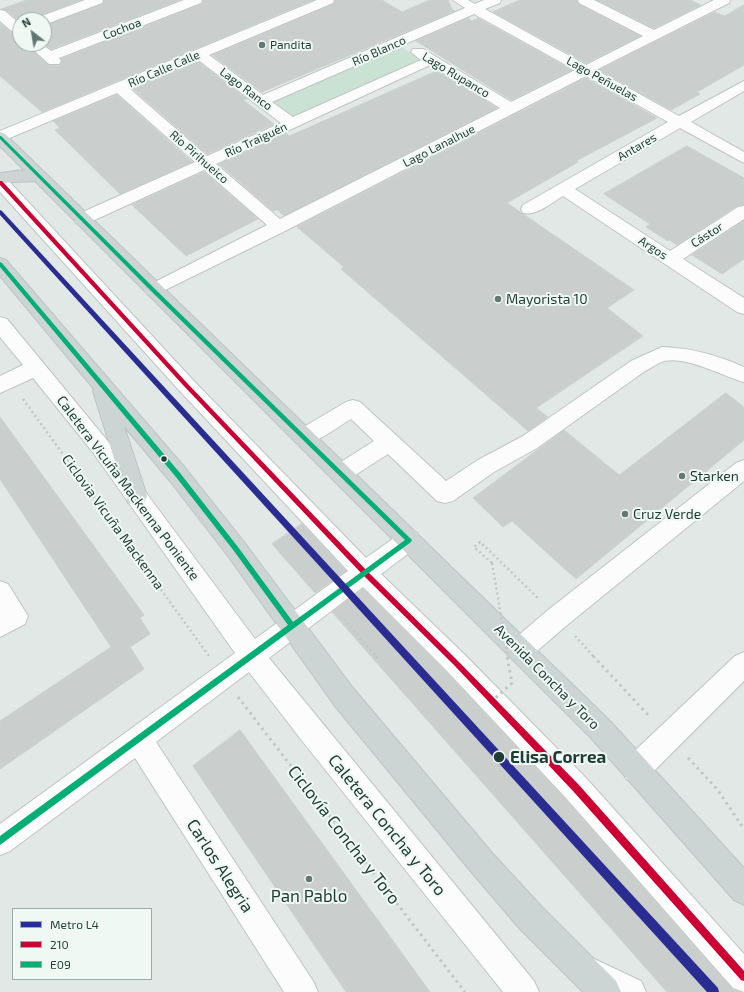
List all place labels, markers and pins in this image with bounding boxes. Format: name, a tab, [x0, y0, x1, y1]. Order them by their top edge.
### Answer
place label: Pandita	[270, 38, 312, 52]
marker: Pandita	[257, 40, 267, 50]
place label: Mayorista 10	[506, 291, 588, 307]
marker: Mayorista 10	[493, 294, 503, 304]
unlabelled marker	[159, 454, 169, 464]
place label: Starken	[690, 468, 739, 484]
marker: Starken	[677, 471, 687, 481]
place label: Cruz Verde	[633, 506, 701, 522]
marker: Cruz Verde	[620, 509, 630, 519]
place label: Elisa Correa	[510, 747, 606, 767]
marker: Elisa Correa	[492, 750, 506, 764]
marker: Pan Pablo	[304, 874, 314, 884]
place label: Pan Pablo	[271, 886, 347, 906]

